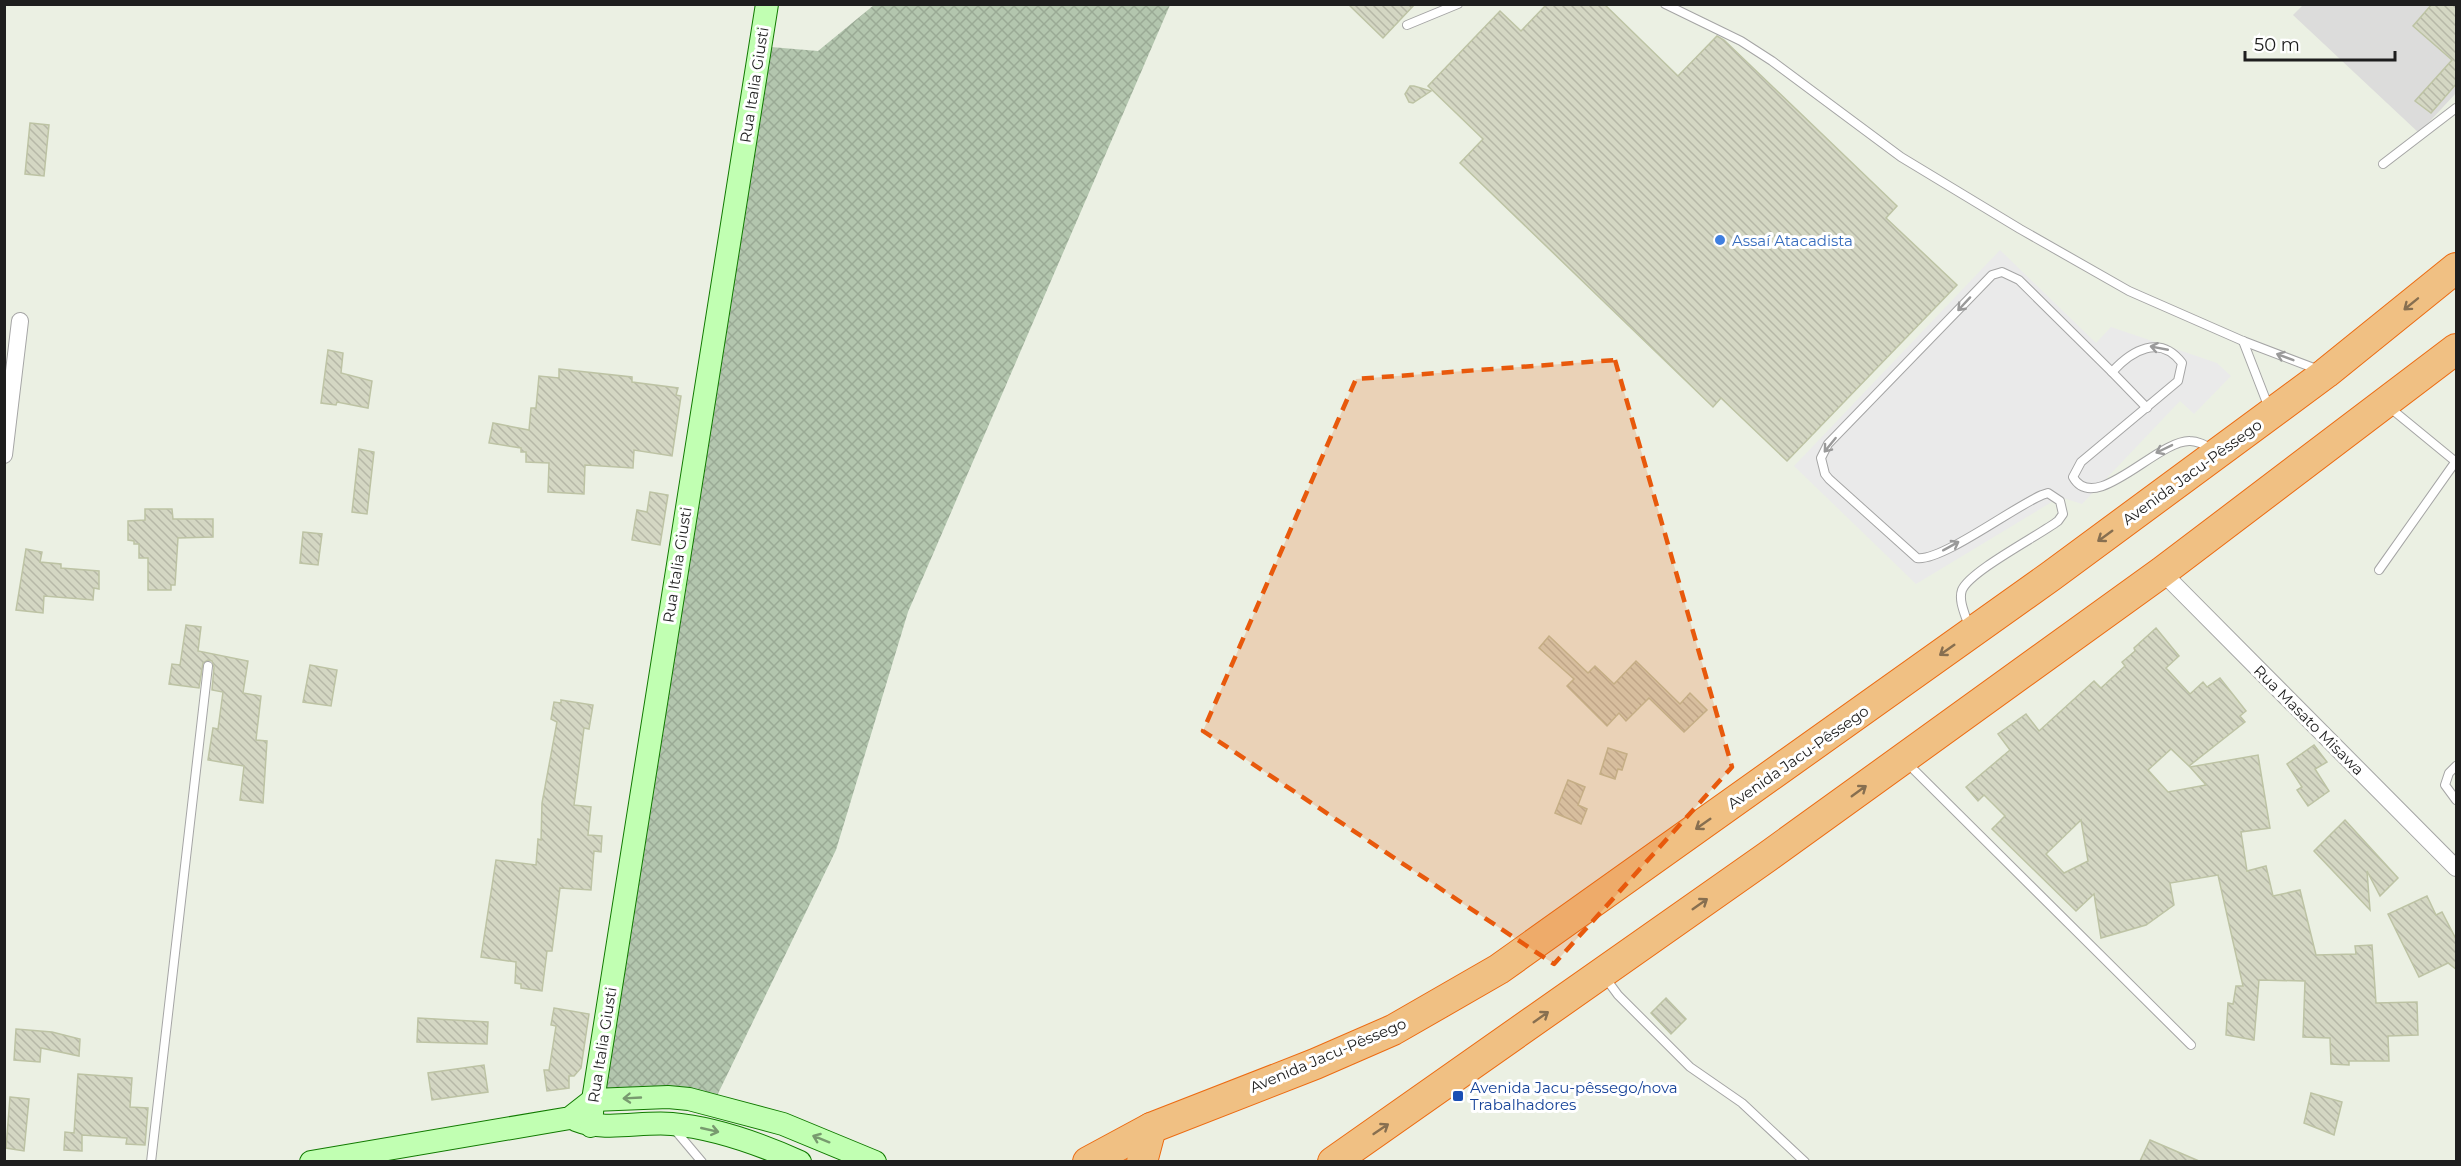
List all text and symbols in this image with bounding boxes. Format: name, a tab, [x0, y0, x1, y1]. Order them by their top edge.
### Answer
scale bar	[2245, 24, 2395, 62]
street label: Rua Italia Giusti	[735, 26, 773, 144]
text: 50 m	[2254, 34, 2300, 56]
place label: Assaí Atacadista	[1732, 231, 1853, 250]
marker: Assaí Atacadista	[1713, 233, 1727, 247]
one-way arrow	[1957, 296, 1971, 311]
one-way arrow	[2403, 298, 2419, 311]
one-way arrow	[2150, 342, 2169, 353]
one-way arrow	[2276, 351, 2295, 362]
street label: Avenida Jacu-Pêssego	[2118, 415, 2266, 529]
one-way arrow	[1823, 437, 1836, 453]
one-way arrow	[2156, 444, 2174, 456]
street label: Rua Italia Giusti	[658, 506, 696, 624]
one-way arrow	[2097, 530, 2113, 542]
one-way arrow	[1942, 540, 1960, 551]
one-way arrow	[1939, 644, 1955, 656]
street label: Rua Masato Misawa	[2250, 661, 2368, 779]
street label: Avenida Jacu-Pêssego	[1724, 701, 1872, 813]
one-way arrow	[1850, 785, 1866, 797]
one-way arrow	[1695, 818, 1711, 831]
one-way arrow	[1691, 898, 1707, 910]
street label: Rua Italia Giusti	[583, 986, 621, 1104]
one-way arrow	[1532, 1011, 1548, 1023]
street label: Avenida Jacu-Pêssego	[1247, 1013, 1409, 1097]
place label: Avenida Jacu-pêssego/nova Trabalhadores	[1470, 1078, 1678, 1114]
marker: Avenida Jacu-pêssego/nova Trabalhadores	[1451, 1089, 1465, 1103]
one-way arrow	[623, 1092, 643, 1103]
one-way arrow	[1372, 1122, 1389, 1134]
one-way arrow	[700, 1125, 719, 1137]
one-way arrow	[812, 1133, 830, 1144]

